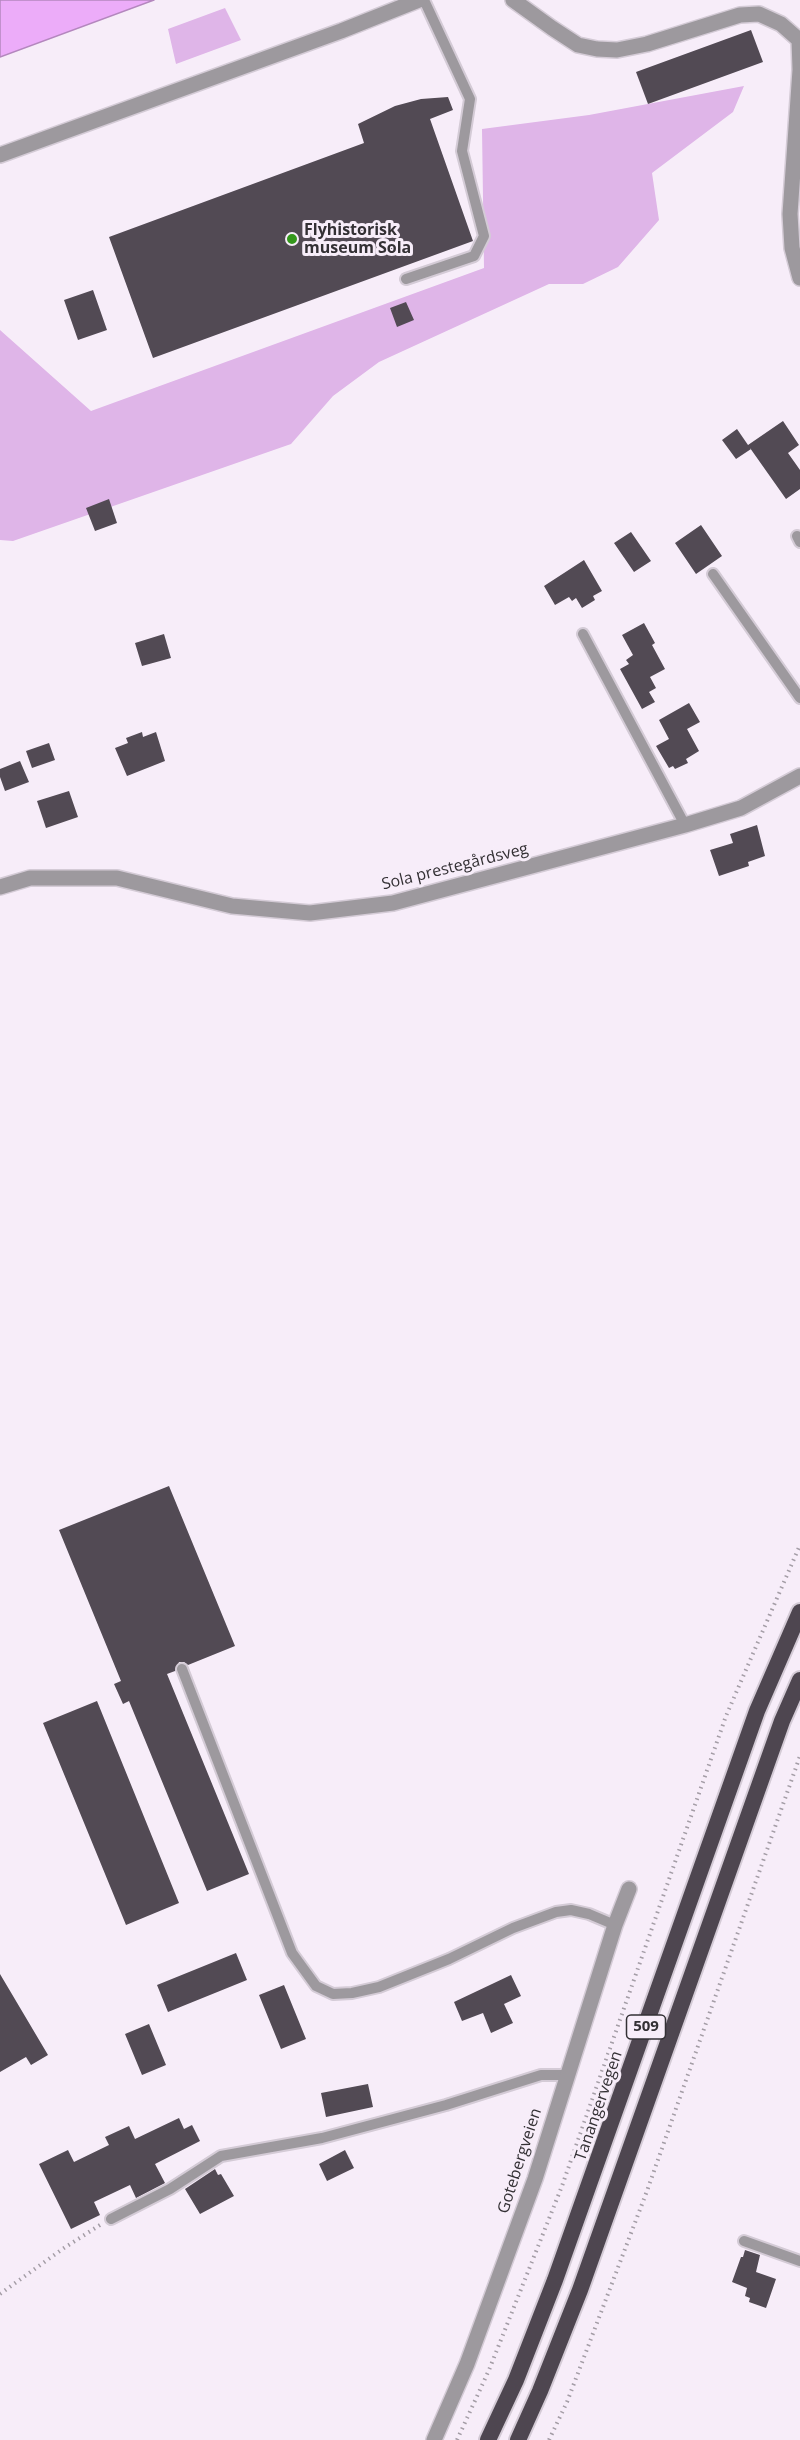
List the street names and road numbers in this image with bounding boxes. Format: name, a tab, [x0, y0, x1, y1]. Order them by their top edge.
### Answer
street label: Sola prestegårdsveg	[380, 840, 530, 894]
road number: 509	[626, 2015, 666, 2039]
street label: Tanangervegen	[571, 2049, 627, 2163]
street label: Gotebergveien	[494, 2106, 546, 2216]

